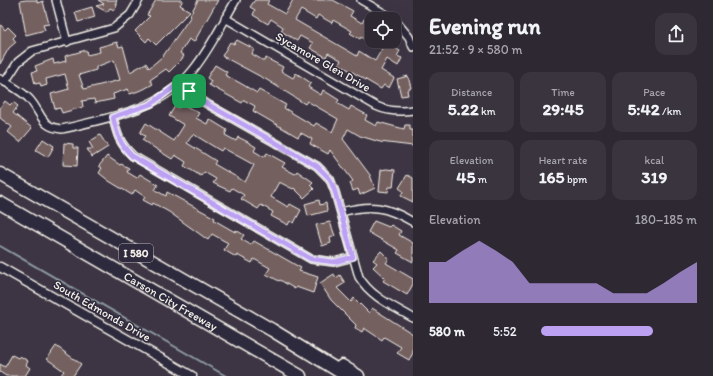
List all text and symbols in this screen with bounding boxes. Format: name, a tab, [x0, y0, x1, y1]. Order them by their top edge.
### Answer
map controls	[365, 12, 401, 48]
button: locate	[365, 12, 401, 48]
text: Evening run	[429, 13, 541, 40]
button: share	[655, 13, 697, 55]
street label: Sycamore Glen Drive	[273, 29, 373, 95]
text: 21:52 · 9 × 580 m	[429, 42, 523, 57]
pin	[172, 74, 206, 108]
icon: arrive	[178, 80, 200, 102]
text: Distance	[451, 86, 492, 99]
text: Time	[551, 86, 575, 99]
text: Pace	[643, 86, 665, 99]
text: 5.22	[448, 99, 479, 119]
text: 29:45	[542, 99, 584, 119]
text: 5:42	[627, 99, 660, 119]
text: km	[479, 105, 496, 118]
text: /km	[660, 105, 681, 118]
text: Elevation	[450, 154, 494, 167]
text: Heart rate	[539, 154, 587, 167]
text: kcal	[645, 154, 664, 167]
text: 45	[456, 167, 475, 187]
text: 165	[539, 167, 564, 187]
text: 319	[641, 167, 667, 187]
text: m	[475, 173, 487, 186]
text: bpm	[564, 173, 587, 186]
text: Elevation	[429, 212, 481, 227]
text: 180–185 m	[635, 212, 697, 227]
road number: I 580	[119, 244, 153, 262]
street label: Carson City Freeway	[121, 269, 220, 334]
street label: South Edmonds Drive	[51, 277, 153, 345]
text: 580 m	[429, 324, 465, 339]
text: 5:52	[493, 324, 517, 339]

